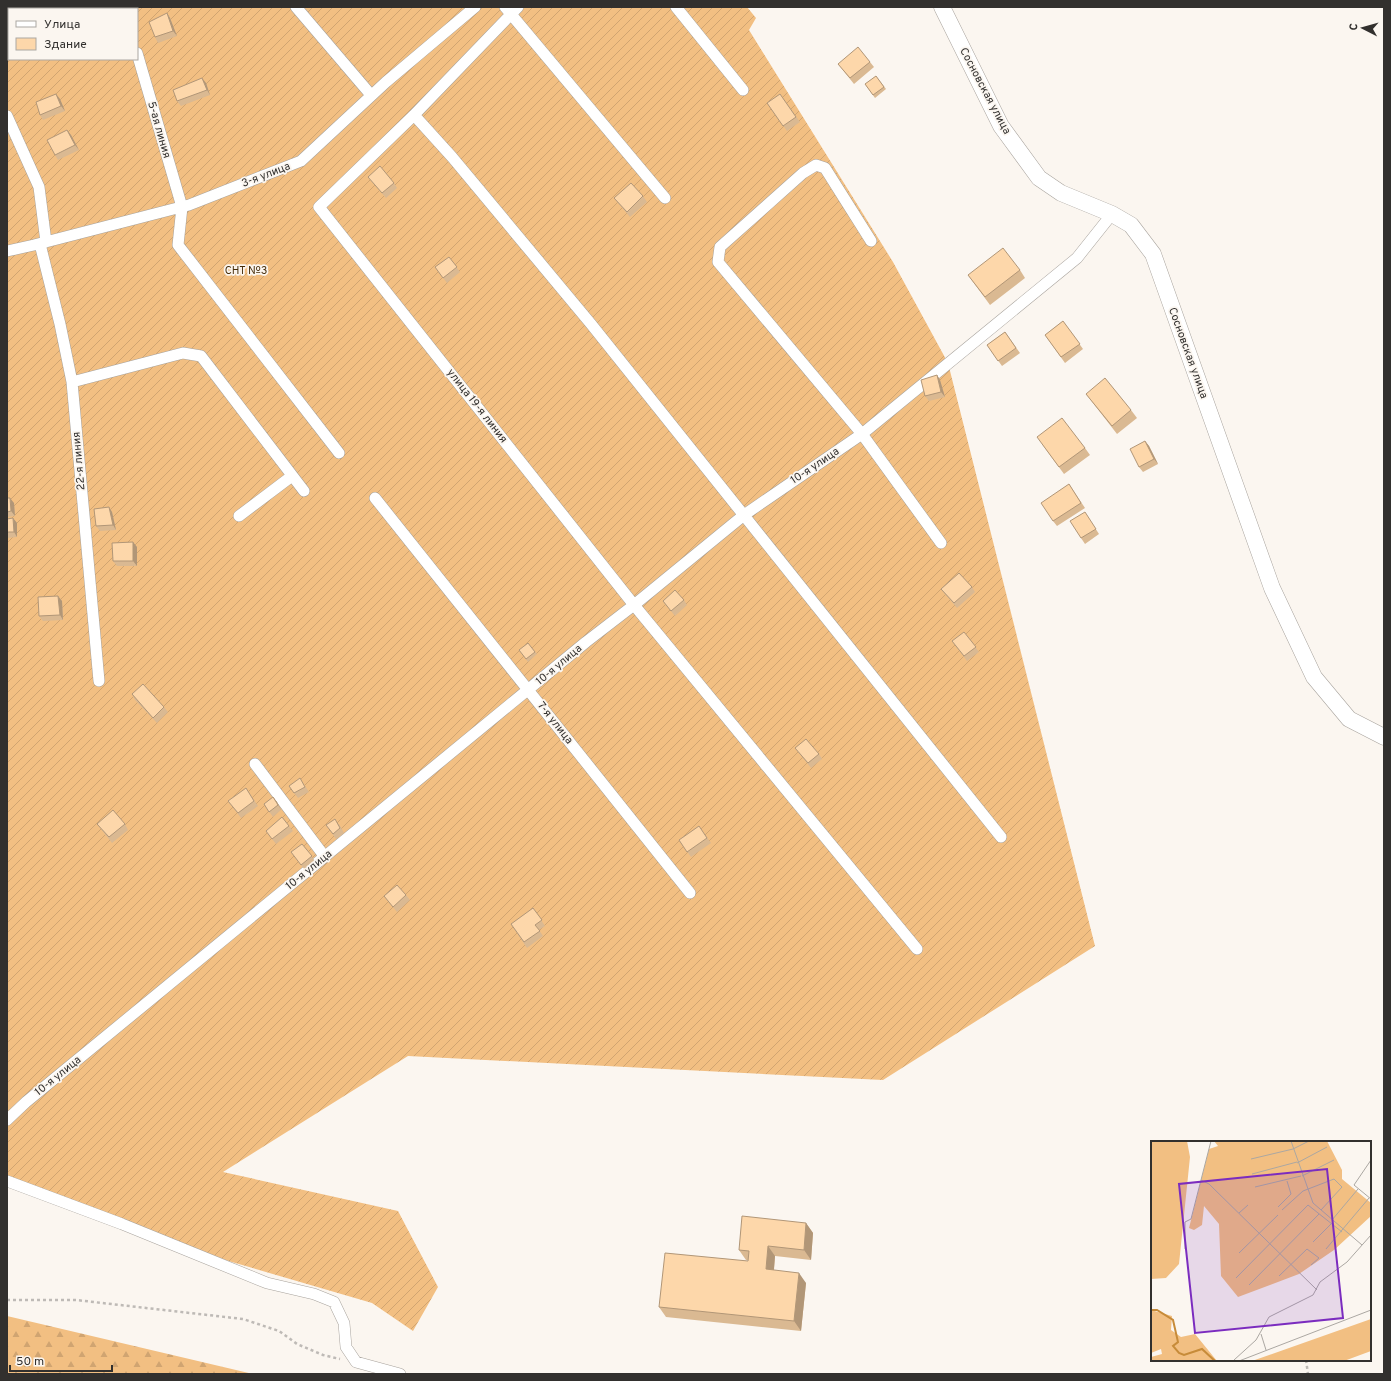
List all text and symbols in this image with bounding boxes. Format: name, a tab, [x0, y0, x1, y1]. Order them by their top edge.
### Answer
legend	[8, 8, 138, 60]
north arrow	[1343, 8, 1383, 48]
text: Улица	[44, 17, 80, 33]
text: С	[1347, 23, 1361, 31]
text: Здание	[44, 37, 87, 53]
street label: Сосновская улица	[956, 45, 1014, 137]
street label: 5-ая линия	[144, 100, 174, 160]
street label: 3-я улица	[240, 159, 293, 191]
park label: СНТ №3	[225, 264, 267, 278]
street label: Сосновская улица	[1165, 306, 1211, 401]
street label: улица 19-я линия	[444, 366, 510, 446]
street label: 22-я линия	[69, 431, 89, 491]
street label: 10-я улица	[788, 444, 842, 487]
street label: 10-я улица	[533, 642, 585, 688]
street label: 7-я улица	[534, 699, 576, 747]
street label: 10-я улица	[283, 847, 335, 893]
street label: 10-я улица	[32, 1053, 84, 1099]
inset map	[1151, 1141, 1371, 1361]
scale bar	[10, 1347, 112, 1373]
text: 50 m	[16, 1354, 44, 1370]

